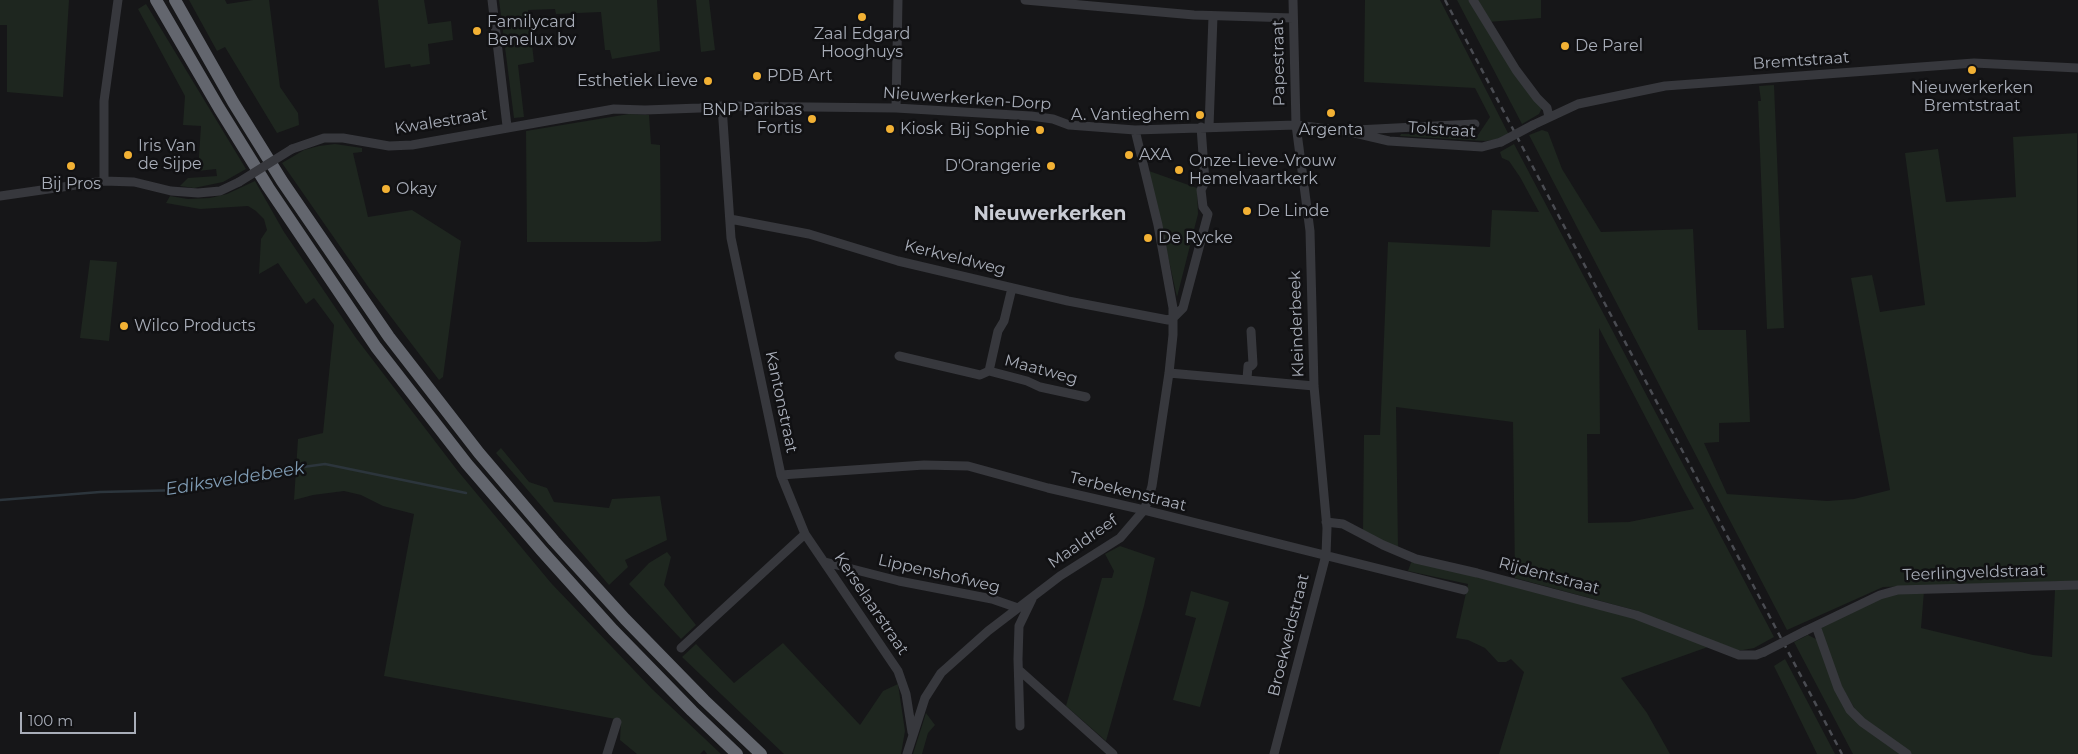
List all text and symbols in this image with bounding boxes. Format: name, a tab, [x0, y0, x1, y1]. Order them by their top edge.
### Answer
marker: Zaal Edgard Hooghuys	[856, 11, 868, 23]
place label: Familycard Benelux bv	[487, 12, 576, 50]
street label: Papestraat	[1269, 20, 1289, 106]
place label: Zaal Edgard Hooghuys	[814, 24, 910, 62]
marker: Familycard Benelux bv	[471, 25, 483, 37]
place label: De Parel	[1575, 36, 1643, 56]
marker: De Parel	[1559, 40, 1571, 52]
street label: Bremtstraat	[1752, 48, 1850, 74]
marker: Nieuwerkerken Bremtstraat	[1966, 64, 1978, 76]
place label: PDB Art	[767, 66, 832, 86]
marker: PDB Art	[751, 70, 763, 82]
place label: Esthetiek Lieve	[577, 71, 698, 91]
marker: Esthetiek Lieve	[702, 75, 714, 87]
place label: Nieuwerkerken Bremtstraat	[1911, 78, 2033, 116]
street label: Nieuwerkerken-Dorp	[882, 84, 1052, 114]
place label: BNP Paribas Fortis	[702, 100, 802, 138]
street label: Kwalestraat	[393, 105, 489, 139]
place label: A. Vantieghem	[1071, 105, 1190, 125]
marker: Argenta	[1325, 107, 1337, 119]
marker: A. Vantieghem	[1194, 109, 1206, 121]
marker: BNP Paribas Fortis	[806, 113, 818, 125]
street label: Tolstraat	[1407, 118, 1477, 142]
place label: Kiosk	[900, 119, 943, 139]
place label: Bij Sophie	[950, 120, 1030, 140]
place label: Argenta	[1299, 120, 1363, 140]
marker: Kiosk	[884, 123, 896, 135]
marker: Bij Sophie	[1034, 124, 1046, 136]
place label: Iris Van de Sijpe	[138, 136, 202, 174]
place label: AXA	[1139, 145, 1171, 165]
marker: Iris Van de Sijpe	[122, 149, 134, 161]
marker: AXA	[1123, 149, 1135, 161]
place label: Onze-Lieve-Vrouw Hemelvaartkerk	[1189, 151, 1336, 189]
place label: D'Orangerie	[945, 156, 1041, 176]
marker: Bij Pros	[65, 160, 77, 172]
marker: D'Orangerie	[1045, 160, 1057, 172]
marker: Onze-Lieve-Vrouw Hemelvaartkerk	[1173, 164, 1185, 176]
place label: Bij Pros	[41, 174, 101, 194]
place label: Okay	[396, 179, 437, 199]
marker: Okay	[380, 183, 392, 195]
place label: De Linde	[1257, 201, 1329, 221]
district label: Nieuwerkerken	[974, 203, 1126, 225]
marker: De Linde	[1241, 205, 1253, 217]
place label: De Rycke	[1158, 228, 1233, 248]
marker: De Rycke	[1142, 232, 1154, 244]
street label: Kerkveldweg	[902, 236, 1008, 280]
street label: Kleinderbeek	[1286, 270, 1308, 378]
place label: Wilco Products	[134, 316, 256, 336]
marker: Wilco Products	[118, 320, 130, 332]
street label: Kantonstraat	[761, 349, 801, 455]
street label: Maatweg	[1002, 351, 1080, 389]
water label: Ediksveldebeek	[164, 457, 306, 501]
street label: Terbekenstraat	[1067, 468, 1189, 516]
street label: Maaldreef	[1045, 511, 1121, 573]
street label: Kerselaarstraat	[830, 549, 912, 659]
street label: Lippenshofweg	[876, 551, 1002, 597]
street label: Rijdentstraat	[1497, 553, 1601, 599]
street label: Teerlingveldstraat	[1902, 561, 2046, 585]
street label: Broekveldstraat	[1264, 572, 1314, 698]
scale bar	[22, 702, 139, 734]
text: 100 m	[28, 711, 73, 730]

